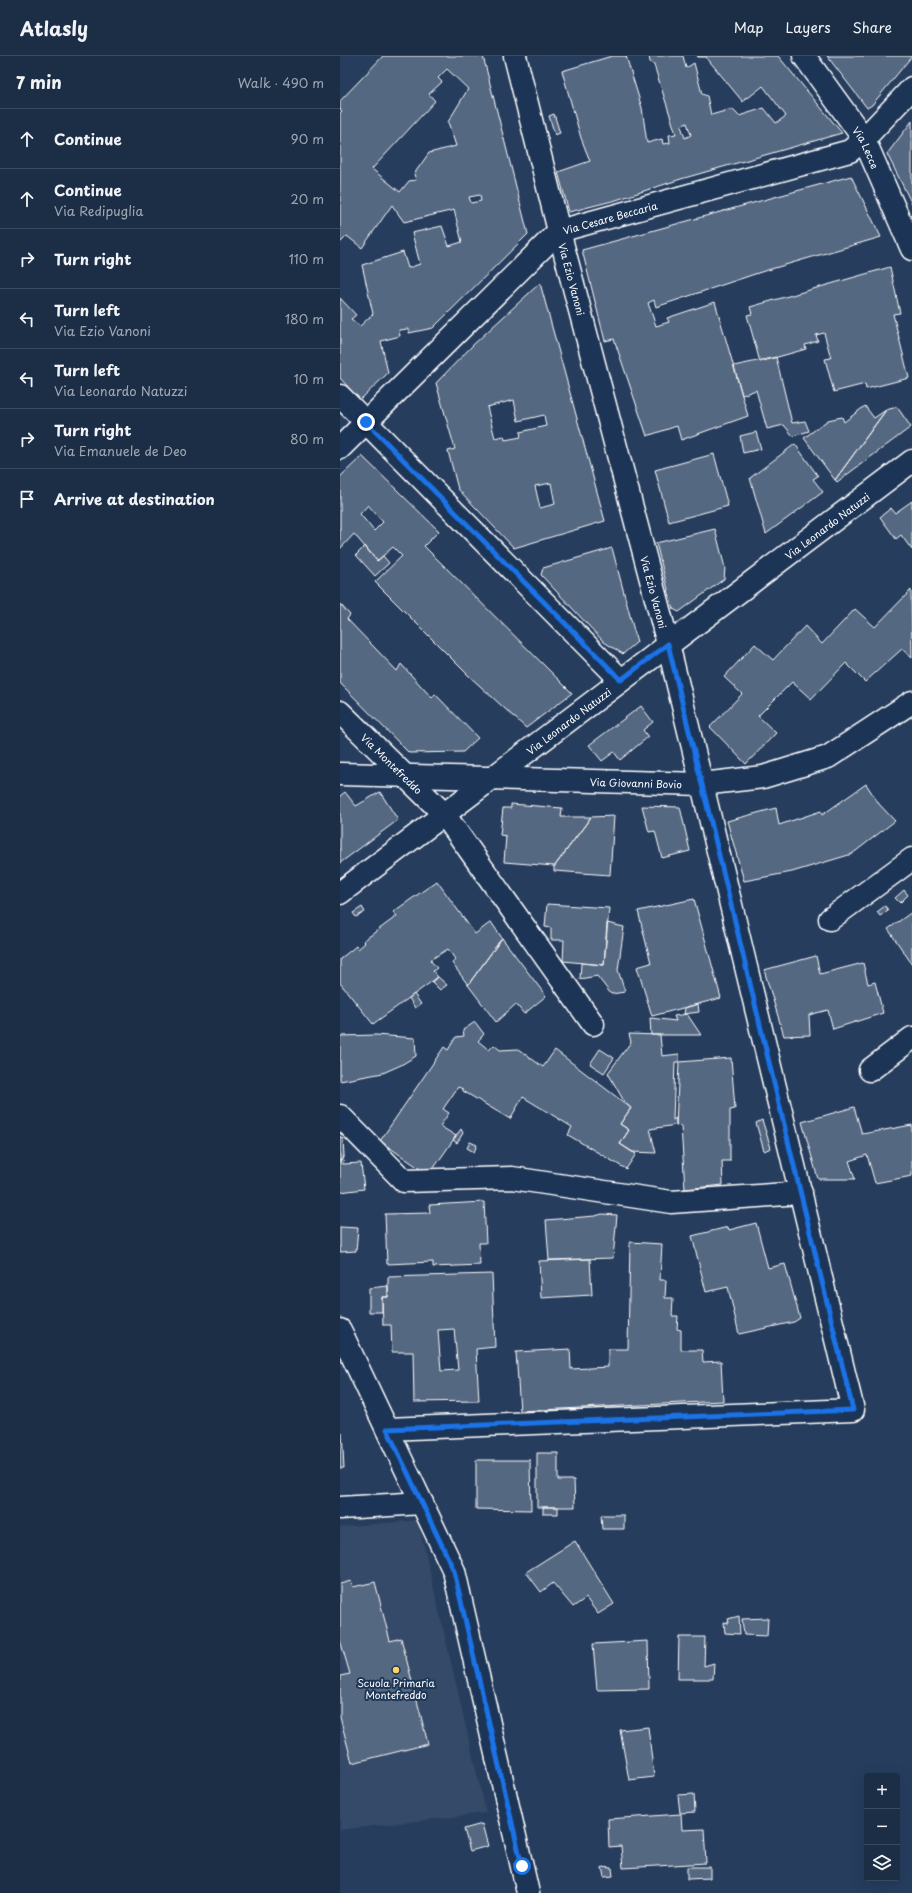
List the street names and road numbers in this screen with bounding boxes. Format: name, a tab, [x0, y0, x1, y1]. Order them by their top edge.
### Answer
street label: Via Lecce	[849, 123, 884, 171]
street label: Via Cesare Beccaria	[561, 197, 659, 237]
street label: Via Ezio Vanoni	[555, 241, 589, 317]
street label: Via Leonardo Natuzzi	[781, 488, 872, 562]
street label: Via Ezio Vanoni	[637, 554, 671, 630]
street label: Via Leonardo Natuzzi	[523, 684, 614, 758]
street label: Via Montefreddo	[358, 730, 426, 797]
street label: Via Giovanni Bovio	[590, 773, 683, 791]

